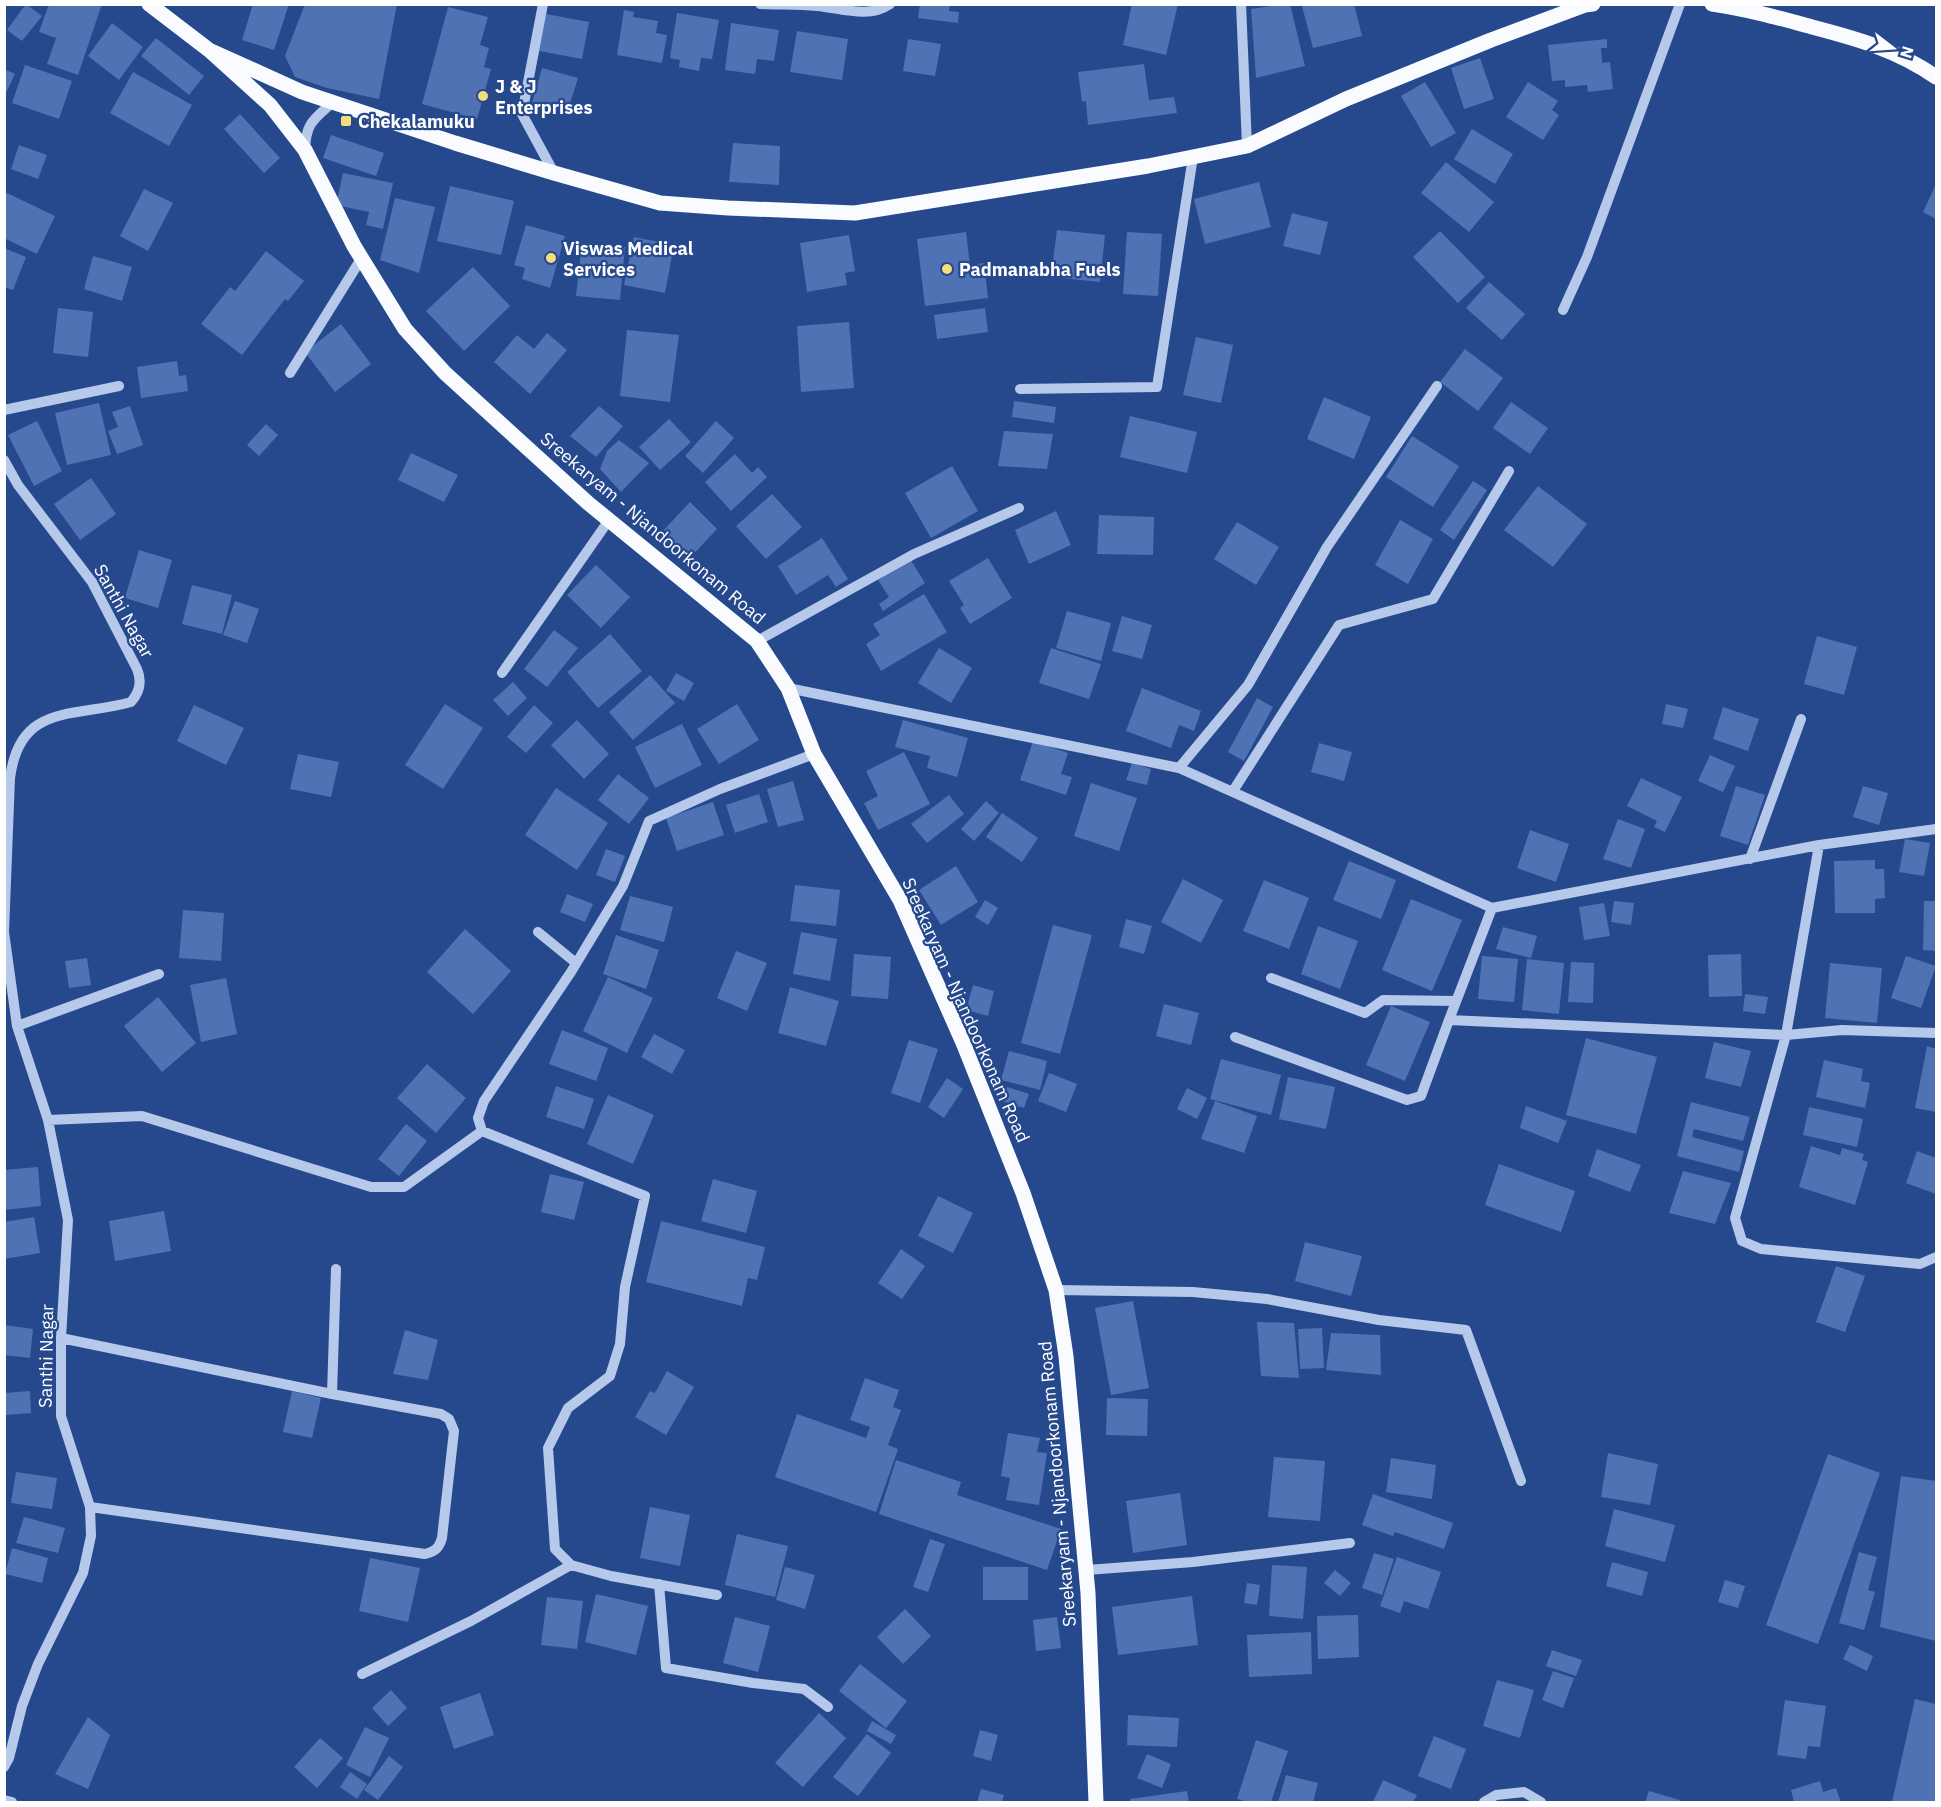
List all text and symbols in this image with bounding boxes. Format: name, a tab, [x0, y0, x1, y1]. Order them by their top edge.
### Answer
north arrow	[1863, 18, 1923, 78]
text: N	[1896, 44, 1919, 61]
place label: J & J Enterprises	[495, 75, 593, 119]
marker: J & J Enterprises	[476, 89, 490, 103]
place label: Chekalamuku	[358, 110, 475, 133]
marker: Chekalamuku	[339, 114, 353, 128]
place label: Viswas Medical Services	[563, 237, 694, 281]
marker: Viswas Medical Services	[544, 251, 558, 265]
place label: Padmanabha Fuels	[959, 258, 1121, 281]
marker: Padmanabha Fuels	[940, 262, 954, 276]
street label: Sreekaryam - Njandoorkonam Road	[536, 427, 770, 629]
street label: Santhi Nagar	[89, 560, 159, 662]
street label: Sreekaryam - Njandoorkonam Road	[897, 874, 1035, 1146]
street label: Santhi Nagar	[34, 1304, 58, 1408]
street label: Sreekaryam - Njandoorkonam Road	[1033, 1340, 1081, 1628]

